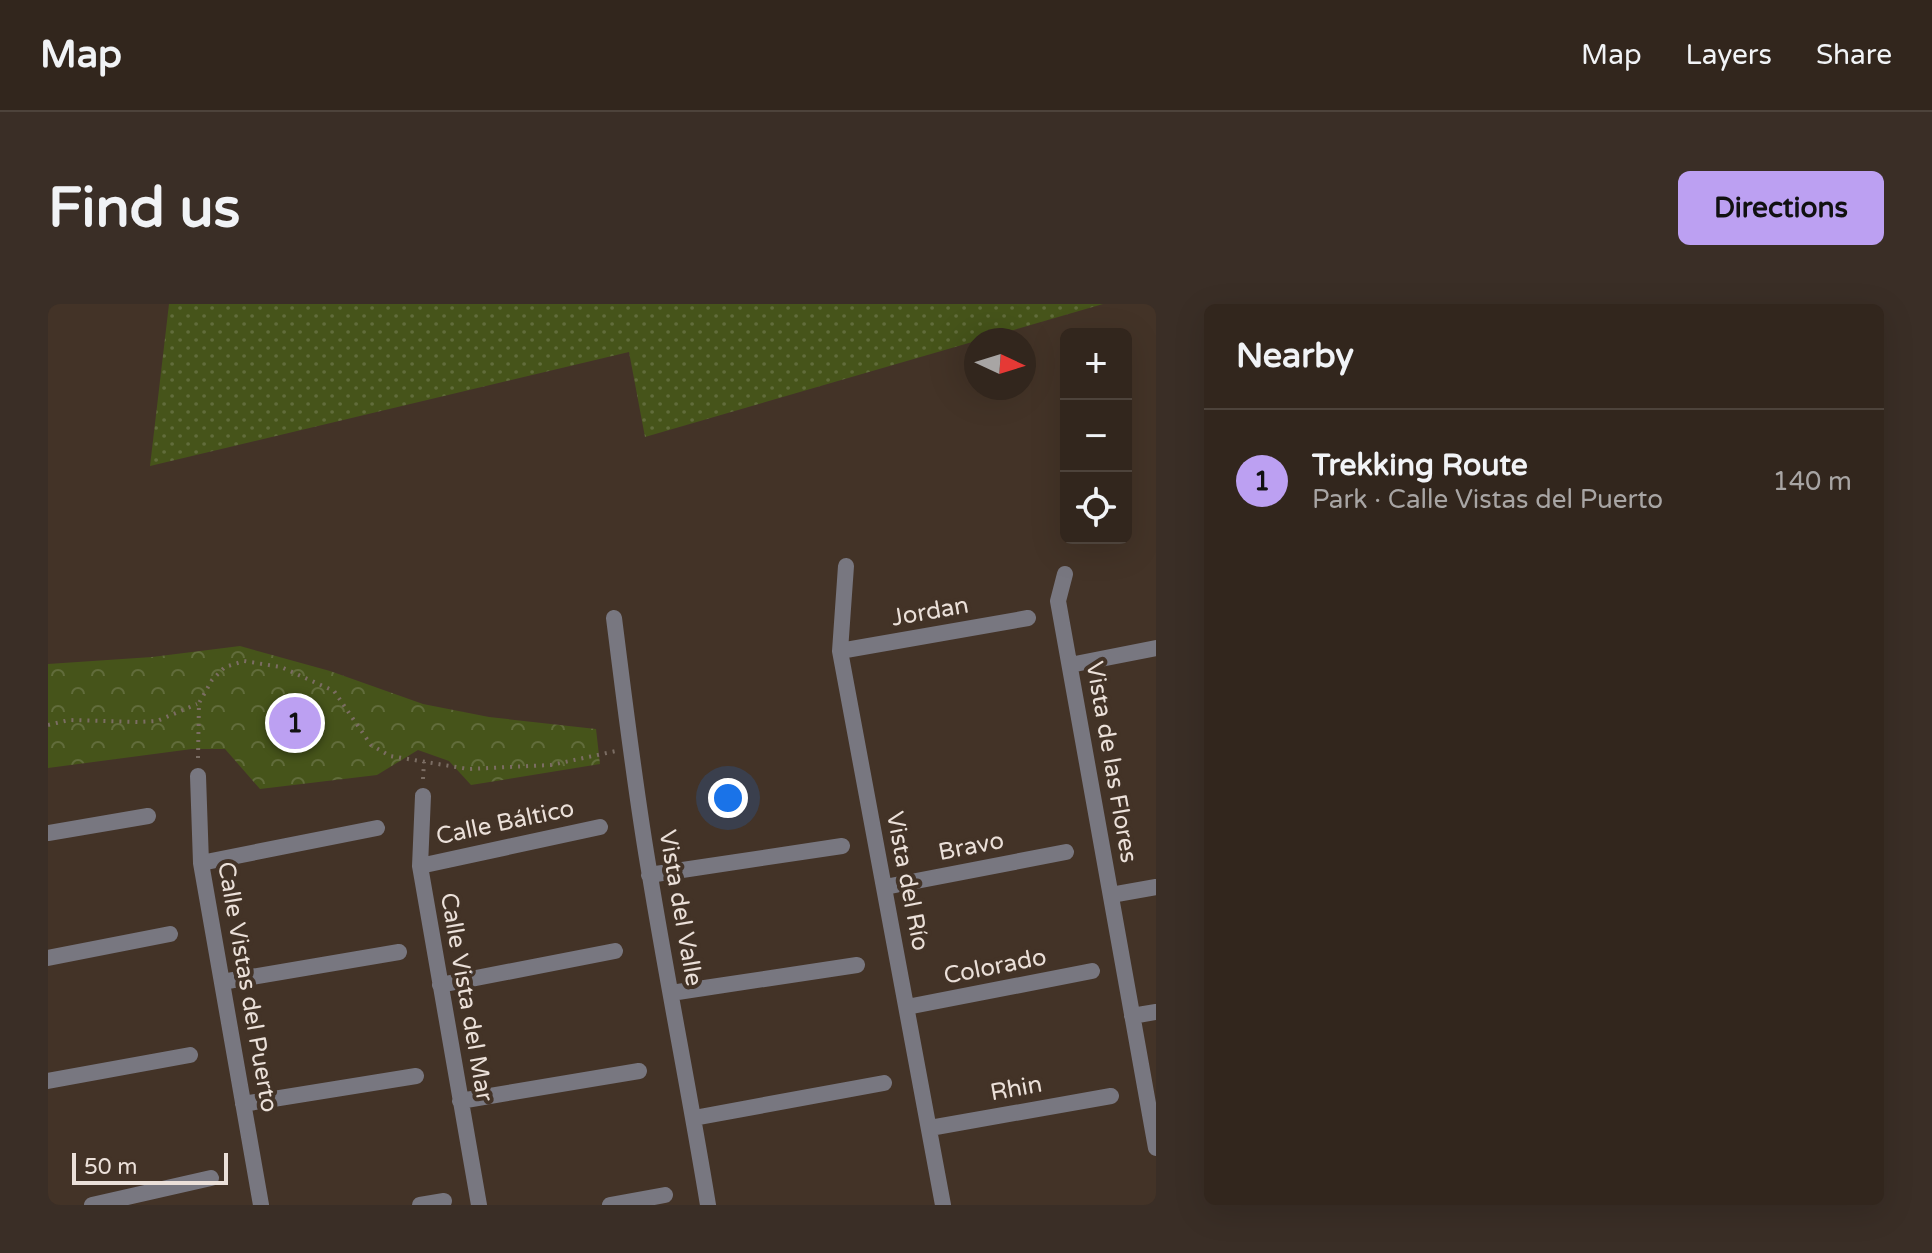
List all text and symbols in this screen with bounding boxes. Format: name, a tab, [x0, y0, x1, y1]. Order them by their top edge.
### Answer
text: Map	[40, 32, 122, 78]
text: Map	[1581, 38, 1642, 72]
text: Layers	[1686, 38, 1772, 72]
text: Share	[1816, 38, 1892, 72]
button: Directions	[1678, 171, 1884, 245]
text: Find us	[48, 175, 240, 242]
north arrow	[964, 328, 1036, 400]
map controls	[1060, 328, 1132, 544]
button: +	[1060, 328, 1132, 400]
text: Nearby	[1236, 336, 1354, 377]
button: −	[1060, 400, 1132, 472]
text: Trekking Route	[1312, 447, 1528, 484]
text: 1	[1254, 466, 1270, 497]
text: 140 m	[1772, 466, 1852, 497]
button: locate	[1060, 472, 1132, 544]
text: Park · Calle Vistas del Puerto	[1312, 484, 1663, 515]
street label: Jordan	[889, 590, 971, 633]
street label: Vista de las Flores	[1080, 659, 1143, 865]
pin: 1	[269, 693, 321, 753]
your location	[708, 778, 748, 818]
street label: Calle Báltico	[433, 794, 577, 851]
street label: Vista del Río	[880, 809, 935, 953]
street label: Bravo	[936, 826, 1006, 867]
street label: Vista del Valle	[653, 828, 709, 988]
street label: Calle Vistas del Puerto	[211, 859, 284, 1115]
street label: Calle Vista del Mar	[434, 890, 499, 1105]
street label: Colorado	[941, 942, 1049, 991]
street label: Rhin	[988, 1070, 1044, 1107]
scale bar	[72, 1149, 228, 1185]
text: 50 m	[84, 1154, 138, 1180]

